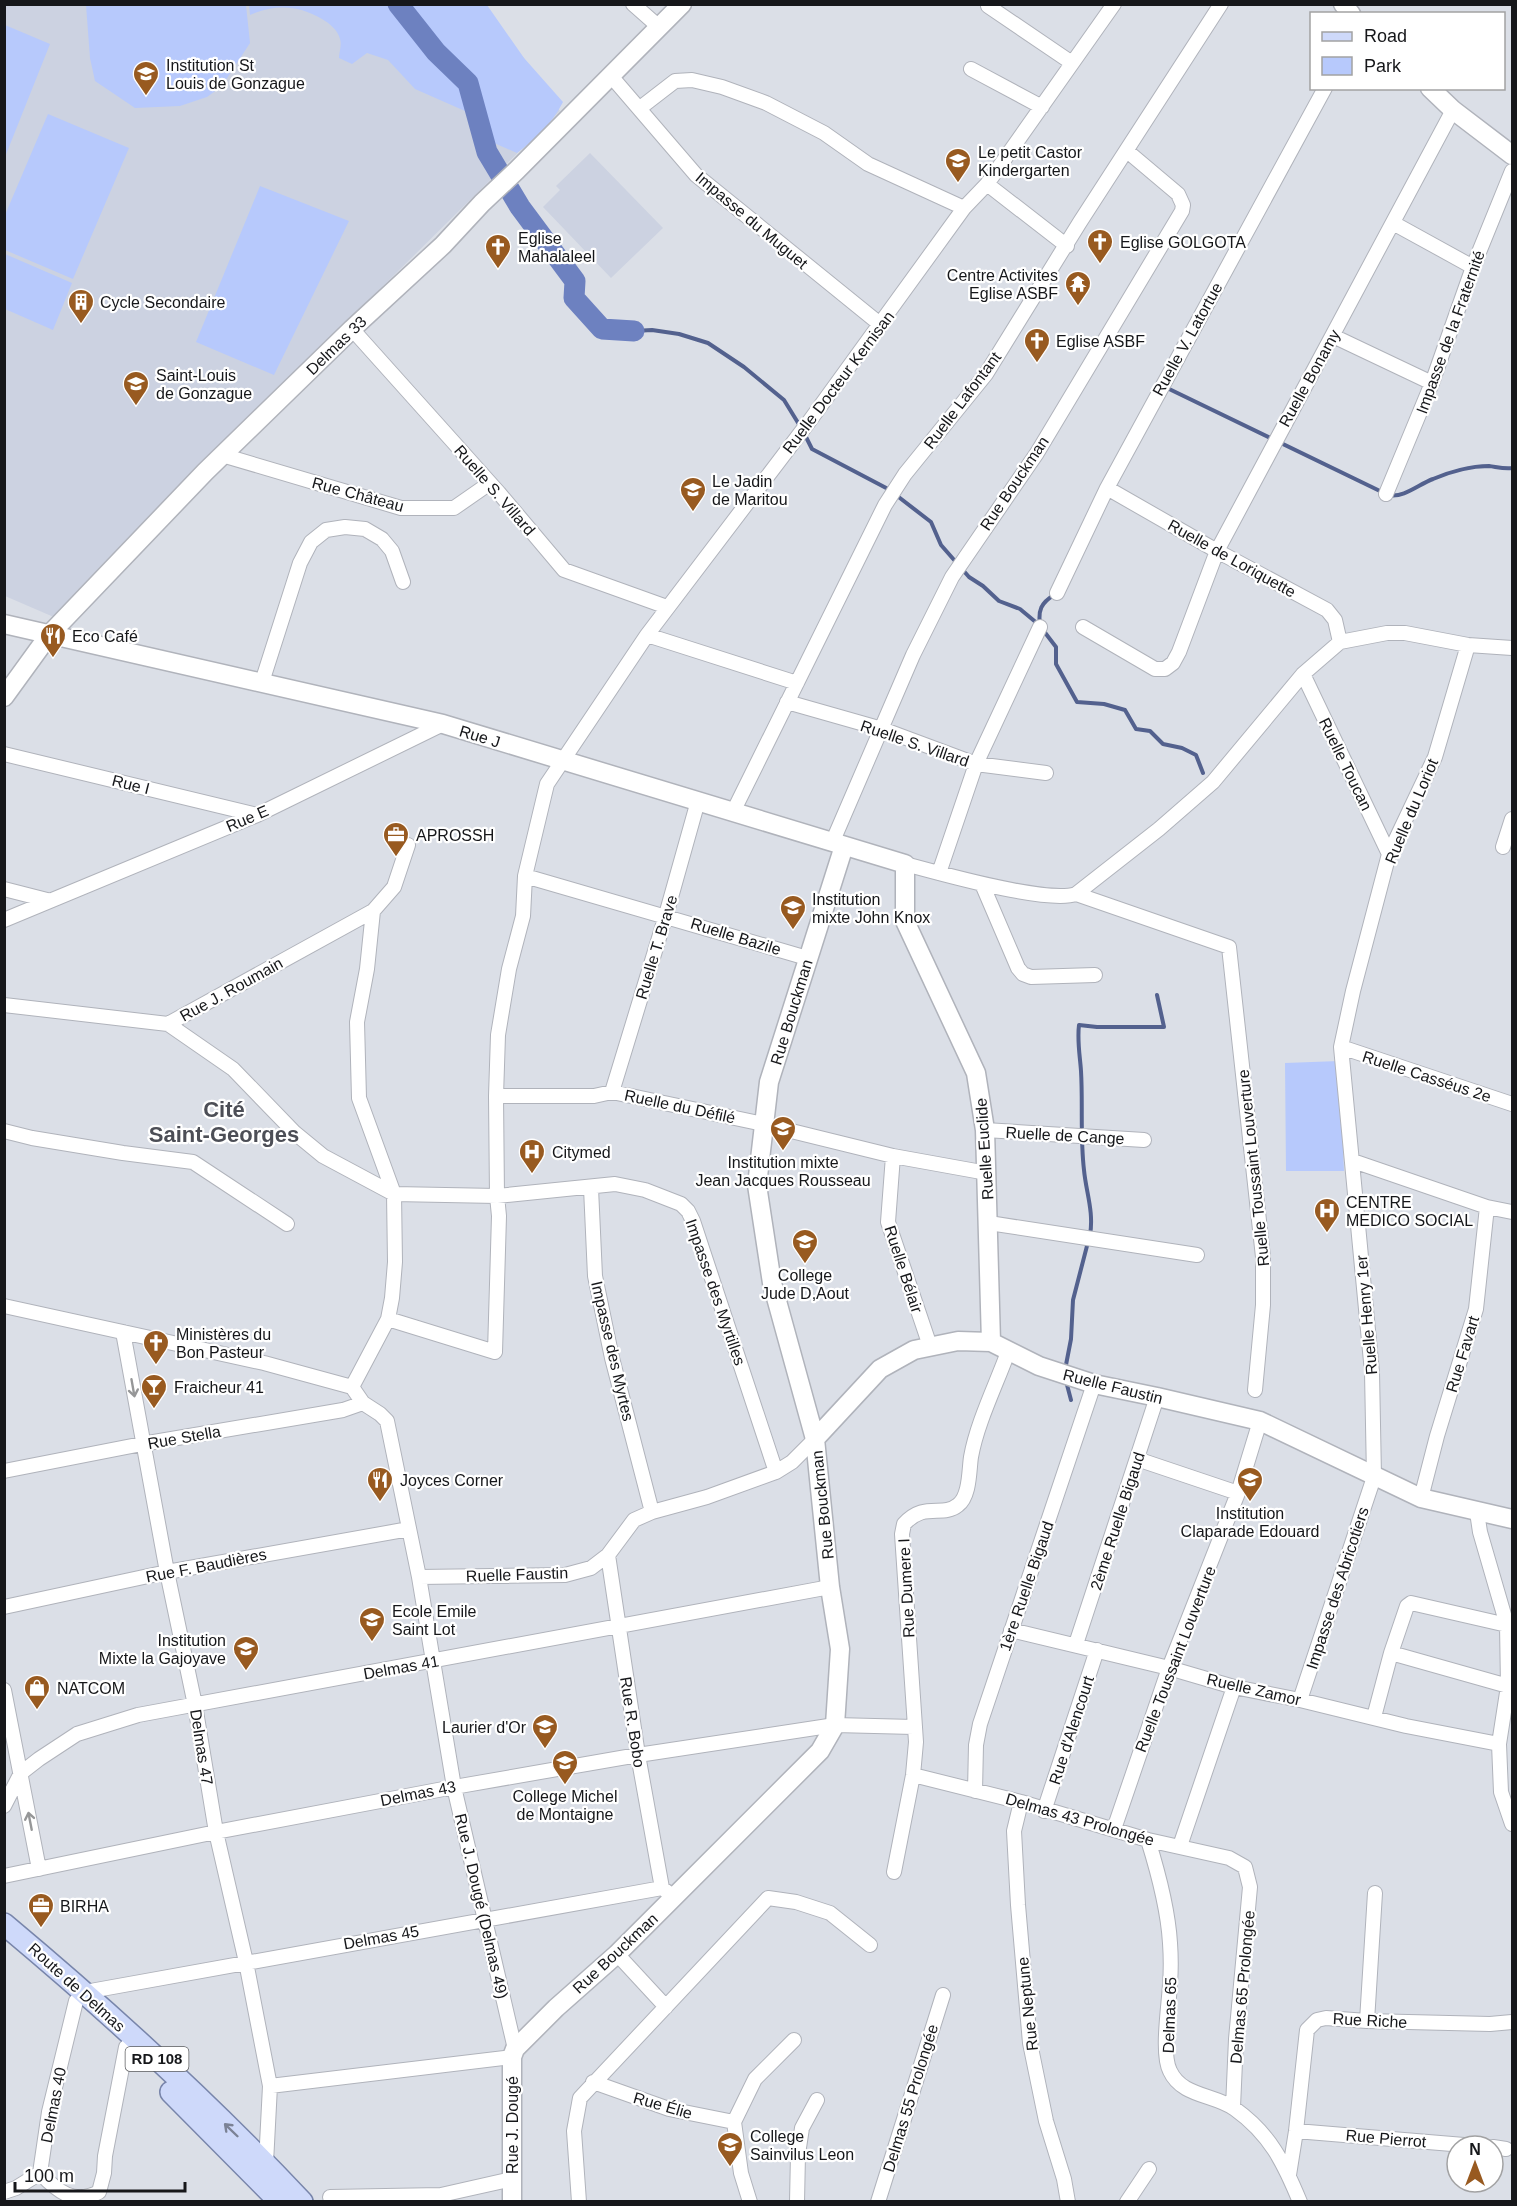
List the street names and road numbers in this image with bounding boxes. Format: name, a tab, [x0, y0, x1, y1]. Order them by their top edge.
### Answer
street label: Impasse du Muguet	[692, 169, 811, 272]
street label: Impasse de la Fraternité	[1413, 248, 1488, 416]
street label: Ruelle V. Latortue	[1149, 280, 1226, 399]
street label: Ruelle Docteur Kernisan	[779, 308, 897, 457]
street label: Delmas 33	[303, 313, 370, 378]
street label: Ruelle Bonamy	[1276, 327, 1343, 430]
street label: Ruelle Lafontant	[921, 348, 1005, 452]
street label: Rue Bouckman	[977, 433, 1052, 533]
street label: Ruelle S. Villard	[451, 442, 538, 539]
street label: Rue Château	[310, 474, 406, 515]
street label: Ruelle de Loriquette	[1165, 516, 1299, 601]
street label: Ruelle Toucan	[1316, 715, 1375, 813]
street label: Ruelle S. Villard	[858, 717, 971, 770]
street label: Rue J	[457, 722, 502, 751]
street label: Ruelle du Loriot	[1382, 756, 1441, 866]
street label: Rue I	[110, 772, 151, 797]
street label: Rue E	[223, 802, 271, 835]
street label: Ruelle T. Brave	[633, 893, 680, 1001]
street label: Ruelle Bazile	[689, 915, 783, 958]
street label: Rue J. Roumain	[177, 954, 286, 1025]
street label: Rue Bouckman	[767, 957, 816, 1067]
street label: Ruelle Casséus 2e	[1360, 1048, 1493, 1105]
street label: Ruelle Toussaint Louverture	[1235, 1068, 1272, 1267]
street label: Ruelle du Défilé	[623, 1086, 737, 1127]
street label: Ruelle Euclide	[972, 1097, 997, 1201]
street label: Ruelle de Cange	[1005, 1124, 1125, 1147]
street label: Impasse des Myrtilles	[682, 1217, 749, 1368]
street label: Ruelle Bélair	[881, 1223, 926, 1316]
street label: Ruelle Henry 1er	[1353, 1254, 1380, 1376]
street label: Impasse des Myrtes	[588, 1279, 637, 1423]
street label: Rue Favart	[1443, 1313, 1482, 1394]
street label: Ruelle Faustin	[1061, 1366, 1165, 1407]
street label: Rue Stella	[146, 1423, 222, 1452]
street label: Rue Bouckman	[808, 1450, 837, 1560]
street label: 2ème Ruelle Bigaud	[1087, 1450, 1148, 1592]
street label: Impasse des Abricotiers	[1303, 1505, 1372, 1672]
street label: 1ère Ruelle Bigaud	[996, 1519, 1057, 1653]
street label: Rue Dumere I	[895, 1538, 918, 1638]
street label: Rue F. Baudières	[144, 1545, 268, 1586]
street label: Ruelle Faustin	[466, 1564, 568, 1585]
street label: Ruelle Toussaint Louverture	[1132, 1564, 1219, 1755]
street label: Delmas 41	[362, 1652, 440, 1683]
street label: Ruelle Zamor	[1205, 1670, 1303, 1709]
street label: Rue d'Alencourt	[1046, 1673, 1097, 1787]
street label: Rue R. Bobo	[617, 1676, 648, 1769]
street label: Delmas 47	[187, 1708, 216, 1786]
street label: Delmas 43	[379, 1778, 457, 1809]
street label: Delmas 43 Prolongée	[1004, 1790, 1156, 1849]
street label: Rue J. Dougé (Delmas 49)	[452, 1812, 511, 2000]
street label: Rue Bouckman	[570, 1910, 661, 1997]
street label: Delmas 65 Prolongée	[1227, 1910, 1258, 2064]
street label: Delmas 45	[342, 1922, 420, 1953]
street label: Route de Delmas	[25, 1940, 128, 2035]
street label: Rue Neptune	[1014, 1956, 1041, 2052]
street label: Delmas 65	[1160, 1976, 1179, 2054]
street label: Rue Riche	[1332, 2010, 1408, 2031]
street label: Delmas 55 Prolongée	[880, 2022, 941, 2174]
road number: RD 108	[126, 2047, 188, 2071]
street label: Delmas 40	[38, 2066, 69, 2144]
street label: Rue J. Dougé	[504, 2076, 521, 2174]
street label: Rue Élie	[631, 2088, 695, 2122]
street label: Rue Pierrot	[1345, 2127, 1428, 2151]

